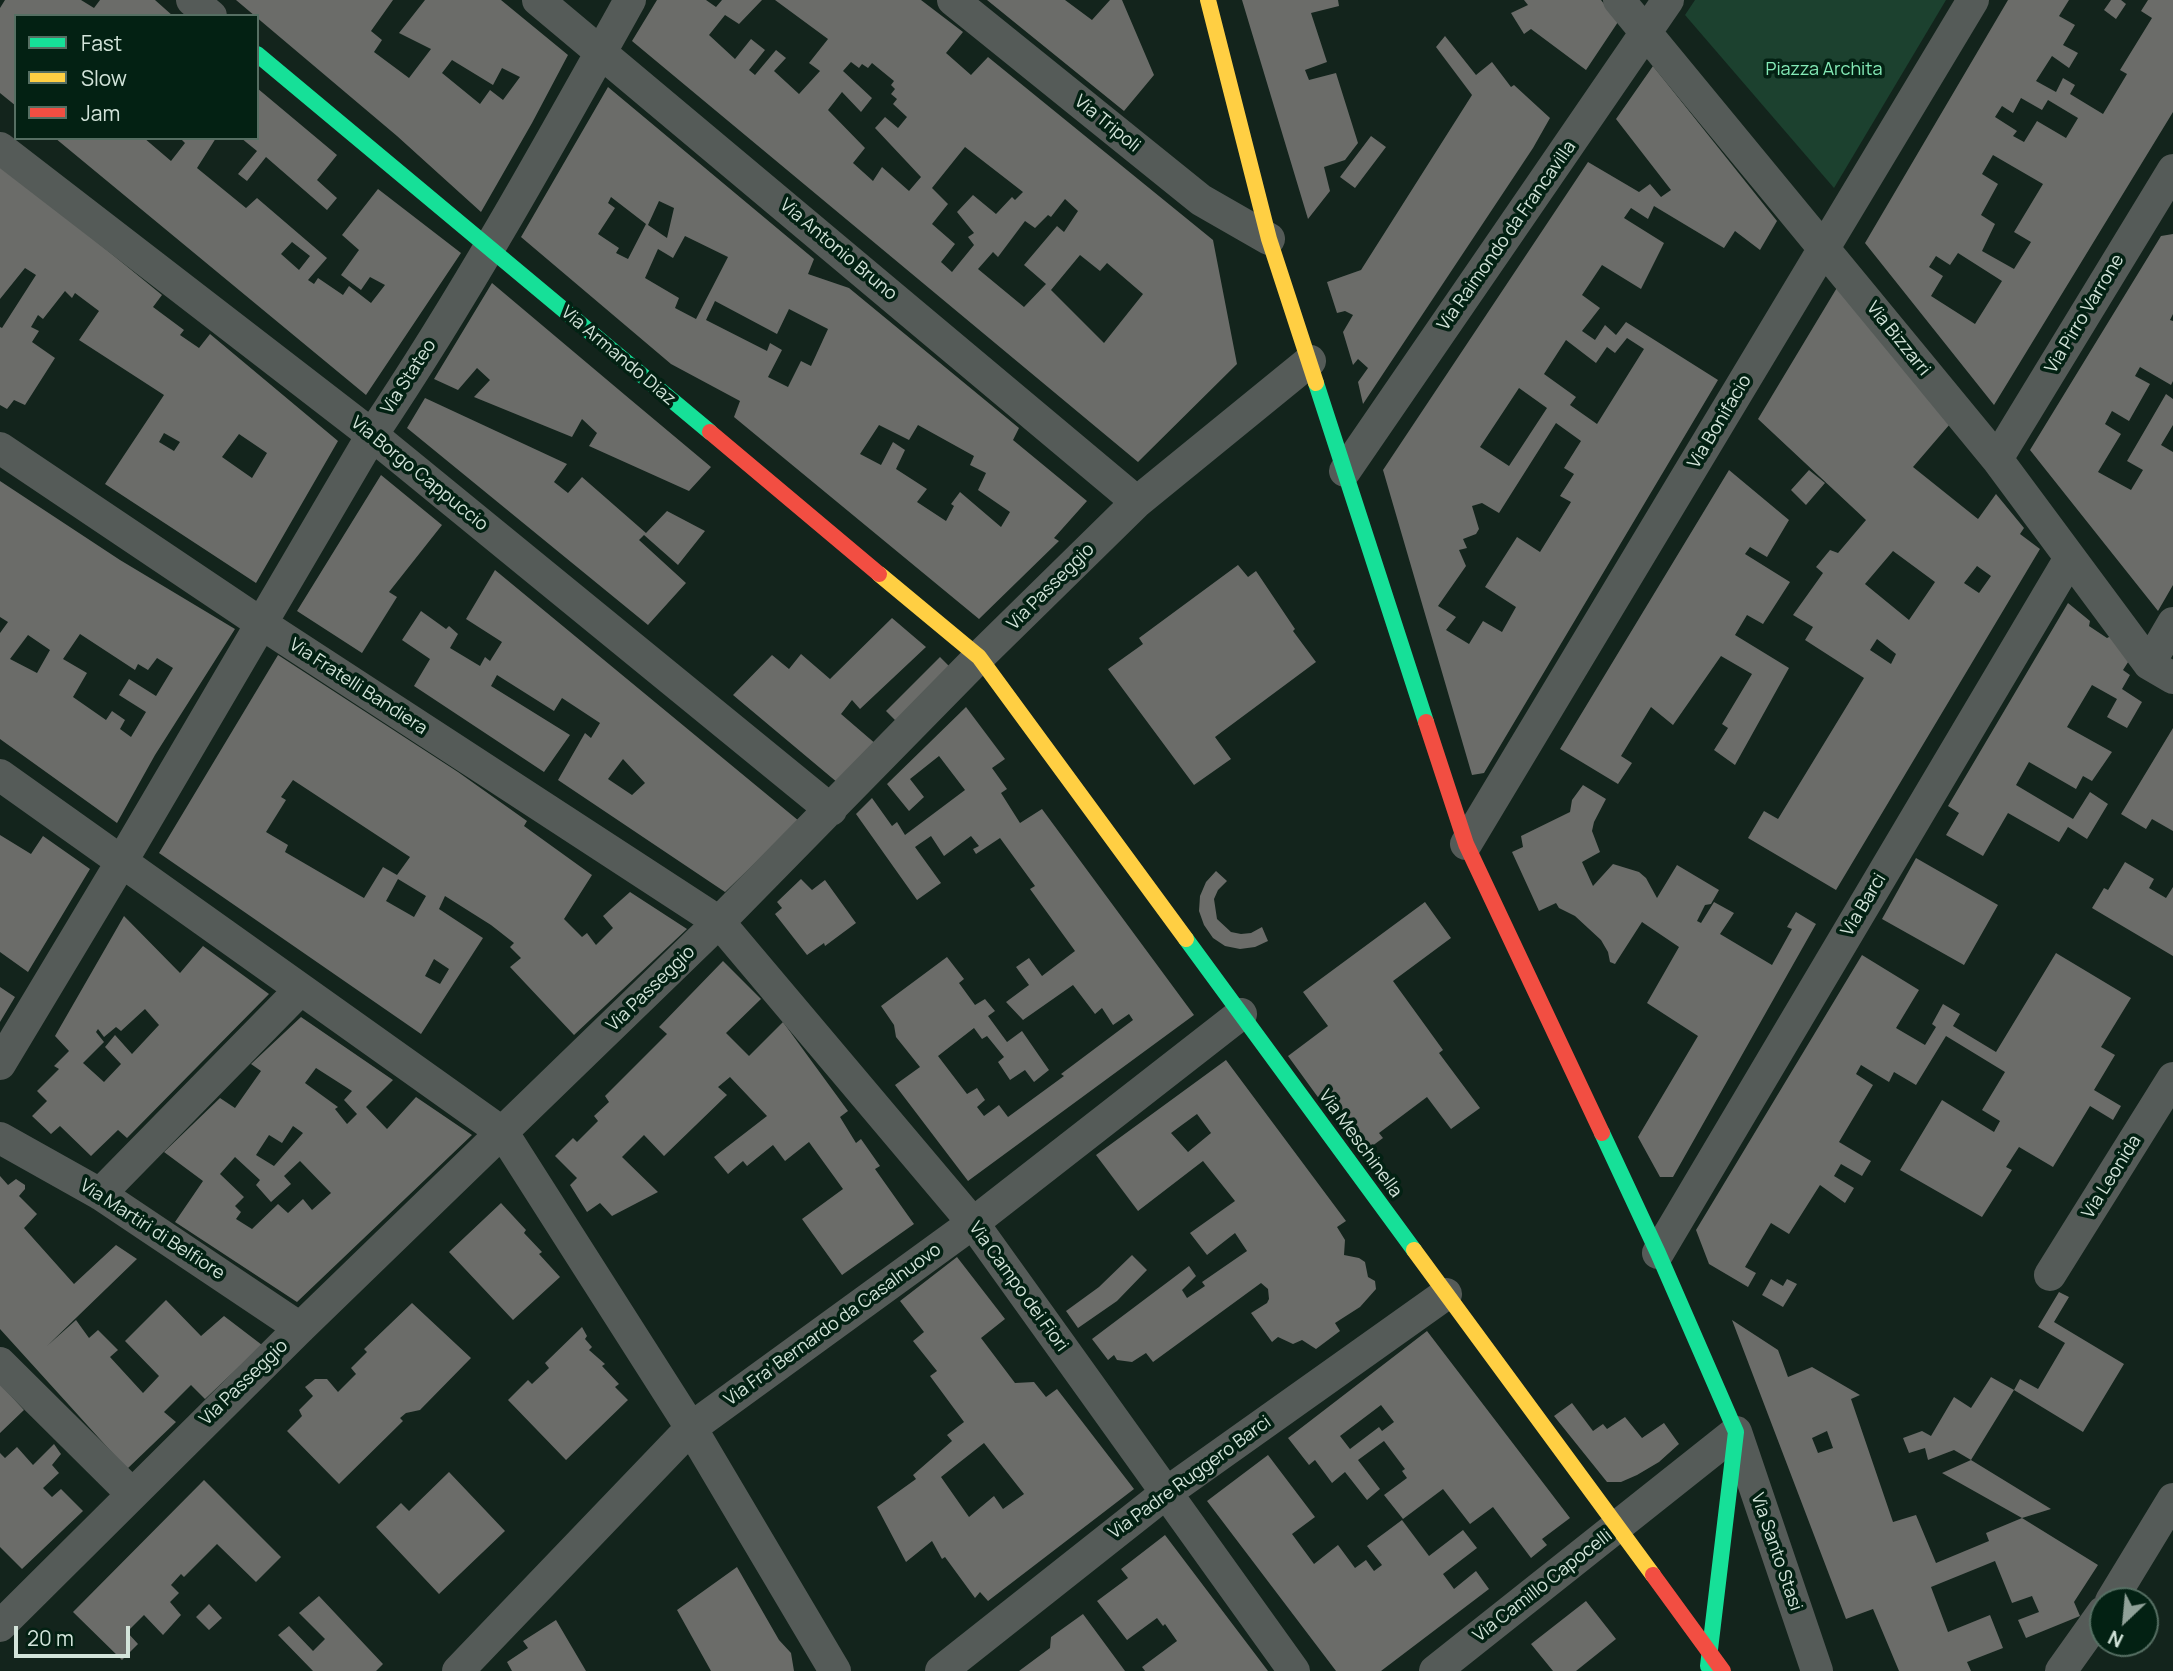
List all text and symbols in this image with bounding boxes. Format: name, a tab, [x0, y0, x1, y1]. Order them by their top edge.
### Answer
legend	[14, 14, 259, 140]
text: Fast	[81, 29, 122, 57]
park label: Piazza Archita	[1766, 59, 1882, 81]
text: Slow	[81, 64, 127, 92]
street label: Via Tripoli	[1070, 91, 1144, 157]
text: Jam	[81, 99, 120, 127]
street label: Via Raimondo da Francavilla	[1433, 137, 1581, 335]
street label: Via Antonio Bruno	[775, 195, 901, 305]
street label: Via Pirro Varrone	[2041, 251, 2129, 377]
street label: Via Bizzarri	[1862, 298, 1934, 380]
street label: Via Armando Diaz	[556, 302, 680, 410]
street label: Via Stateo	[377, 336, 441, 418]
street label: Via Bonifacio	[1684, 371, 1756, 473]
street label: Via Borgo Cappuccio	[346, 412, 492, 536]
street label: Via Passeggio	[1003, 539, 1099, 635]
street label: Via Fratelli Bandiera	[285, 634, 431, 740]
street label: Via Barci	[1837, 870, 1891, 940]
street label: Via Passeggio	[602, 942, 700, 1036]
street label: Via Meschinella	[1314, 1086, 1406, 1202]
street label: Via Leonida	[2078, 1131, 2146, 1223]
street label: Via Martiri di Belfiore	[76, 1175, 228, 1285]
street label: Via Campo dei Fiori	[964, 1218, 1072, 1356]
street label: Via Fra' Bernardo da Casalnuovo	[720, 1239, 946, 1411]
street label: Via Passeggio	[195, 1336, 293, 1430]
street label: Via Padre Ruggero Barci	[1105, 1412, 1275, 1544]
street label: Via Santo Stasi	[1746, 1490, 1806, 1614]
street label: Via Camillo Capocelli	[1469, 1525, 1617, 1647]
north arrow	[2089, 1587, 2159, 1657]
scale bar	[18, 1612, 133, 1656]
text: 20 m	[27, 1624, 74, 1652]
text: N	[2104, 1624, 2128, 1654]

